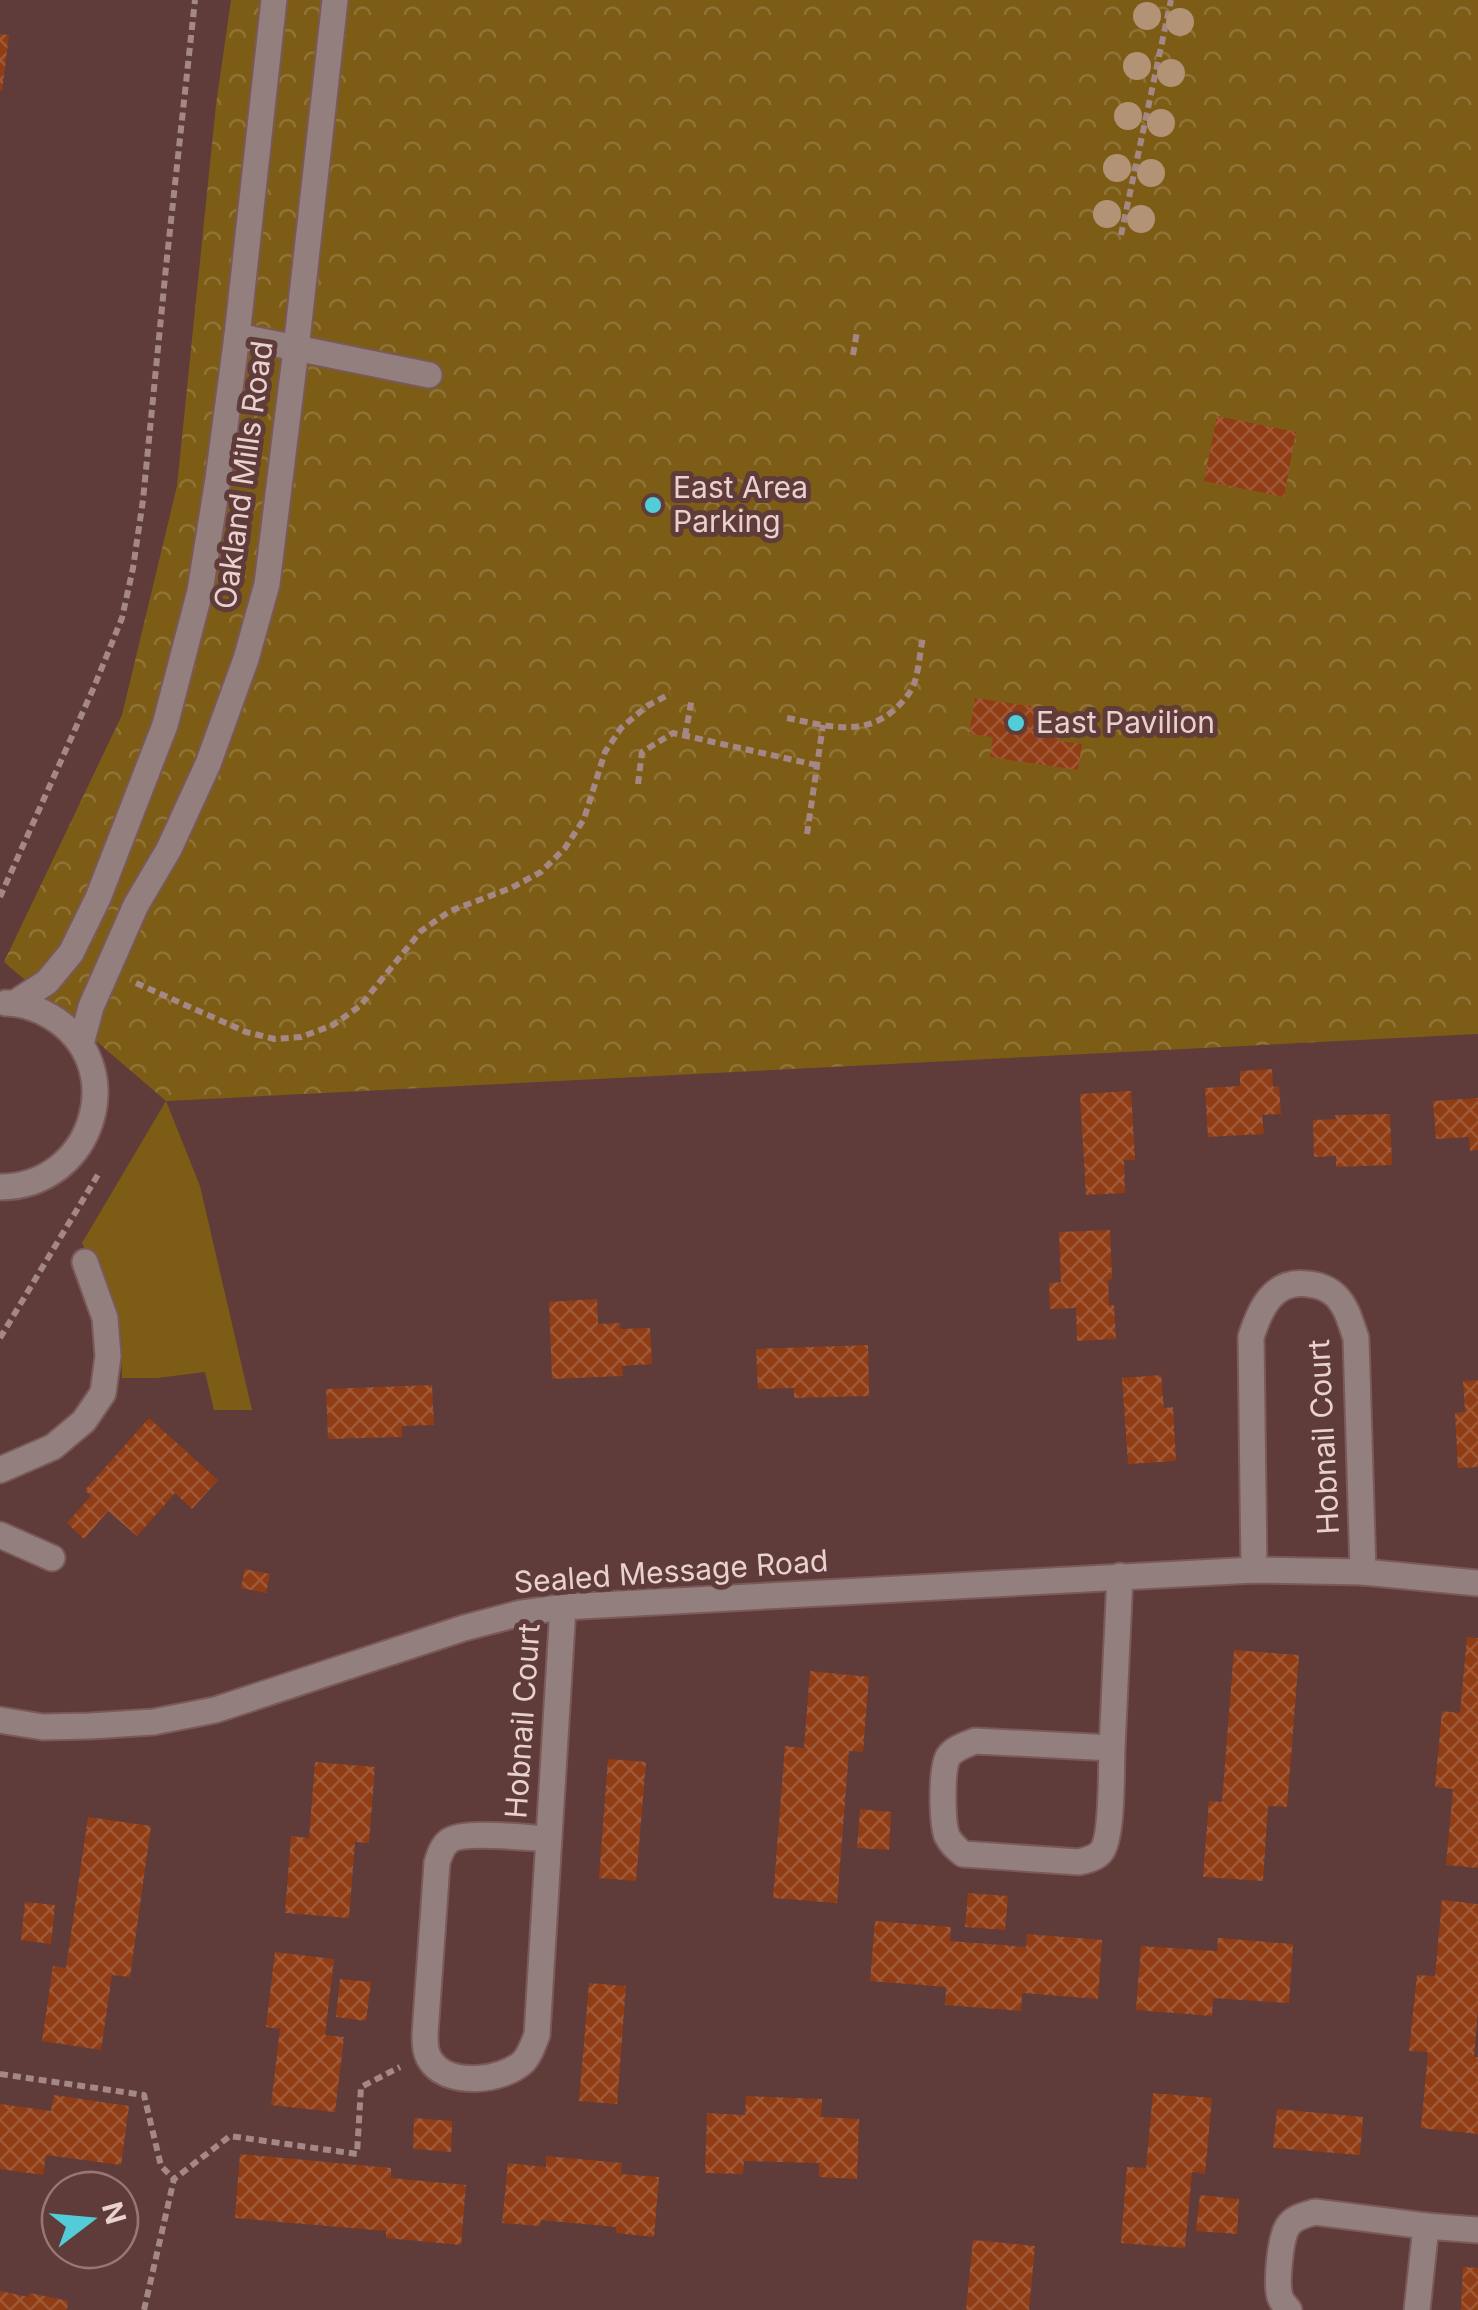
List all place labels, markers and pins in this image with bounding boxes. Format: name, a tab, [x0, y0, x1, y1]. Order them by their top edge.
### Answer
place label: East Area Parking	[673, 469, 808, 539]
marker: East Area Parking	[642, 494, 664, 516]
place label: East Pavilion	[1036, 704, 1215, 740]
marker: East Pavilion	[1005, 712, 1027, 734]

